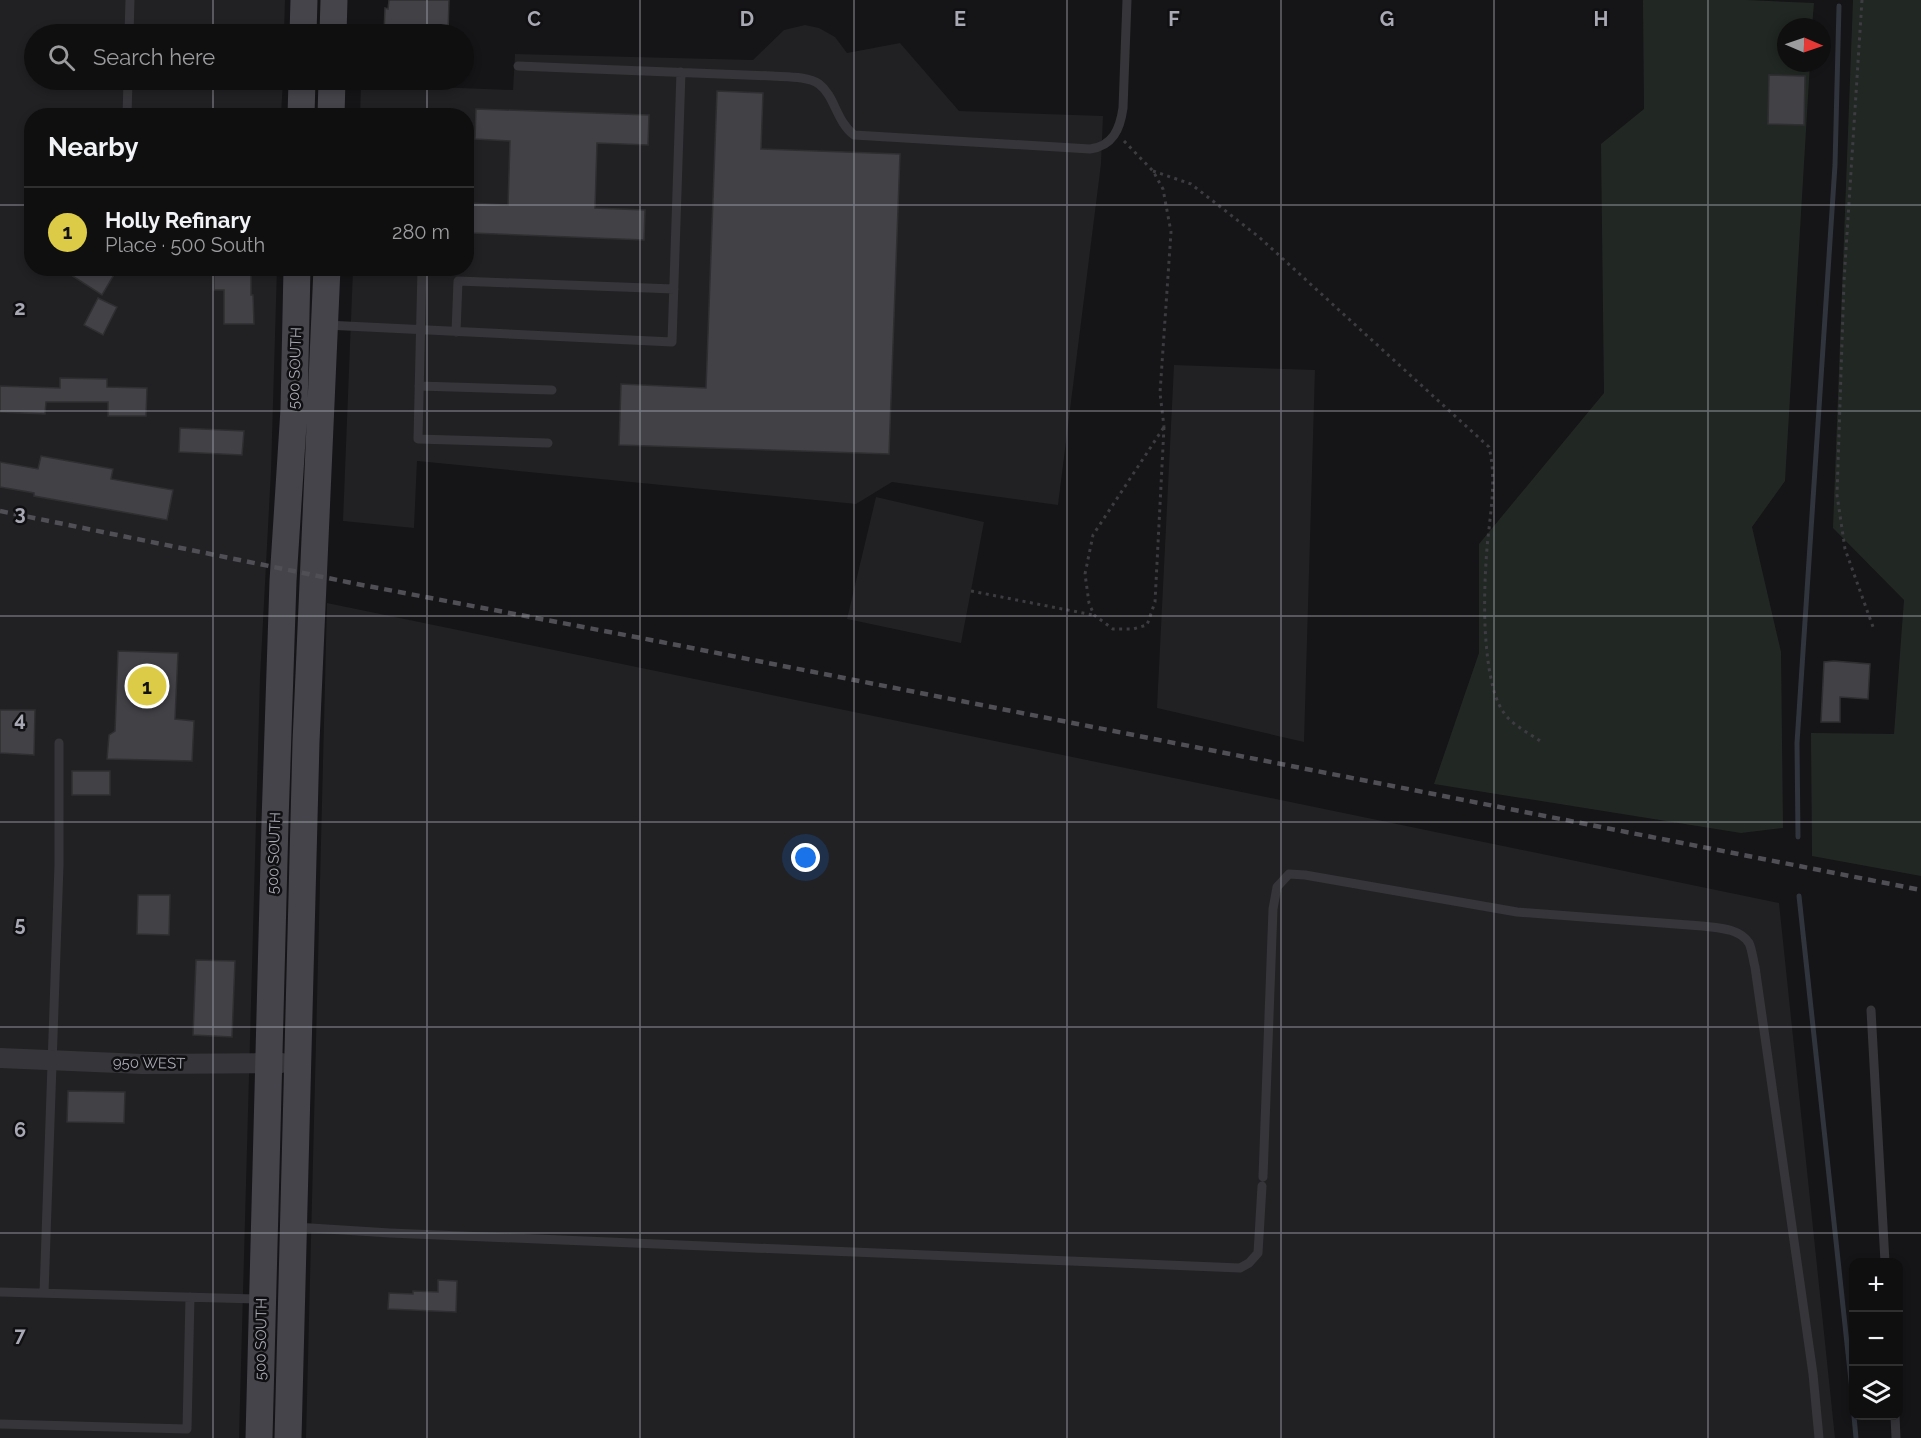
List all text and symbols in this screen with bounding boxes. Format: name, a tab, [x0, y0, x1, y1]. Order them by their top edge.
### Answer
text: C	[527, 7, 541, 31]
text: D	[740, 7, 754, 31]
text: E	[954, 7, 966, 31]
text: F	[1168, 7, 1180, 31]
text: G	[1380, 7, 1394, 31]
text: H	[1594, 7, 1608, 31]
north arrow	[1777, 18, 1831, 72]
search box	[24, 24, 474, 90]
icon: search	[45, 41, 78, 74]
text: Search here	[93, 44, 215, 70]
text: Nearby	[48, 132, 138, 162]
text: Holly Refinary	[105, 207, 251, 233]
text: 1	[63, 220, 72, 244]
text: 280 m	[392, 220, 450, 244]
text: Place · 500 South	[105, 233, 265, 257]
text: 2	[14, 296, 26, 320]
street label: 500 SOUTH	[285, 327, 305, 409]
text: 3	[14, 501, 26, 525]
pin: 1	[128, 664, 166, 708]
text: 4	[14, 707, 26, 731]
street label: 500 SOUTH	[264, 812, 284, 894]
your location	[791, 843, 820, 872]
text: 5	[14, 912, 26, 936]
street label: 950 WEST	[113, 1053, 185, 1073]
text: 6	[14, 1118, 26, 1142]
map controls	[1849, 1258, 1903, 1420]
button: +	[1849, 1258, 1903, 1312]
street label: 500 SOUTH	[251, 1298, 271, 1380]
button: −	[1849, 1312, 1903, 1366]
text: 7	[14, 1323, 26, 1347]
button: layers	[1849, 1366, 1903, 1420]

